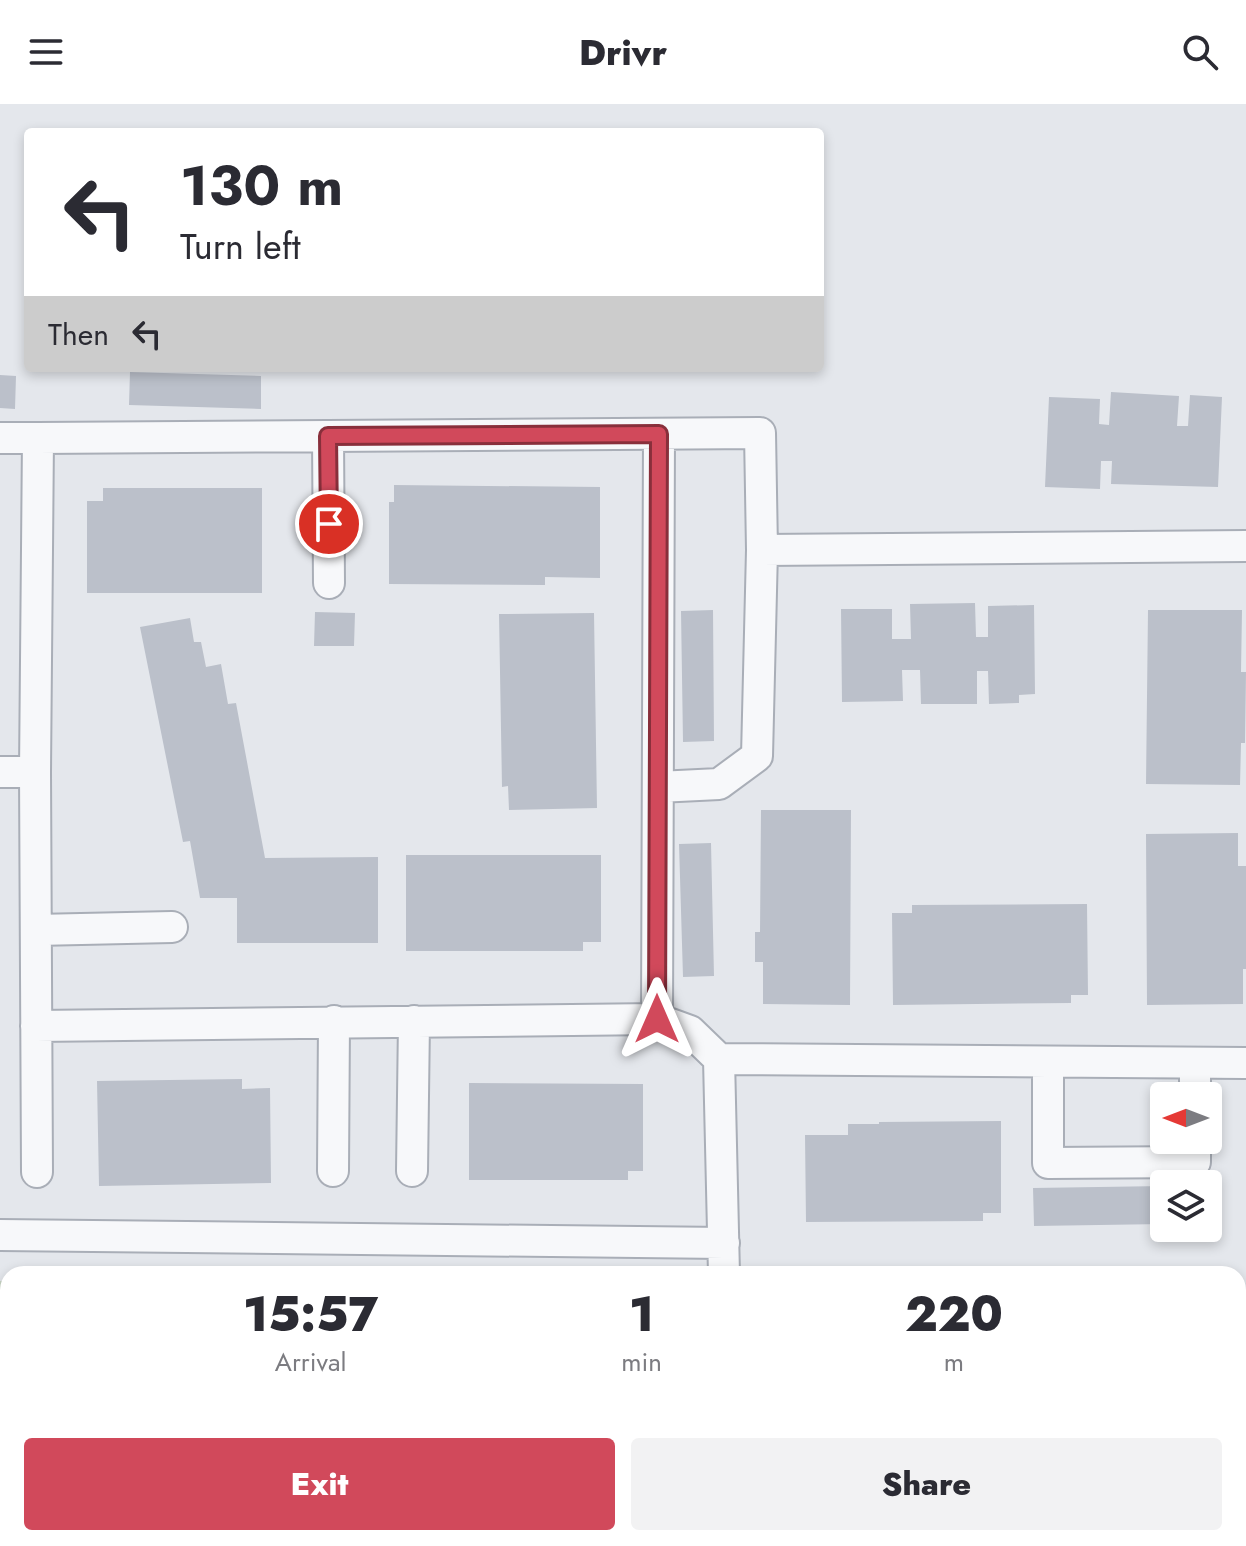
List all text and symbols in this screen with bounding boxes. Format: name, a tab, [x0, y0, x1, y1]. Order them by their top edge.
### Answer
text: Drivr	[579, 26, 667, 78]
icon: menu	[24, 30, 68, 74]
icon: search	[1178, 30, 1222, 74]
text: 130 m	[180, 145, 343, 226]
icon: left	[48, 160, 152, 264]
text: Turn left	[180, 220, 301, 272]
icon: left	[125, 312, 169, 356]
text: Then	[48, 313, 109, 356]
pin	[295, 490, 363, 558]
icon: arrive	[307, 502, 351, 546]
position arrow	[615, 977, 699, 1061]
north arrow	[1150, 1082, 1222, 1154]
map controls	[1150, 1082, 1222, 1242]
button: layers	[1150, 1170, 1222, 1242]
text: 15:57	[243, 1280, 378, 1349]
text: 1	[629, 1280, 654, 1349]
text: 220	[905, 1280, 1003, 1349]
text: Arrival	[275, 1343, 346, 1381]
text: min	[621, 1343, 662, 1381]
text: m	[944, 1343, 964, 1381]
button: Exit	[24, 1438, 615, 1530]
button: Share	[631, 1438, 1222, 1530]

